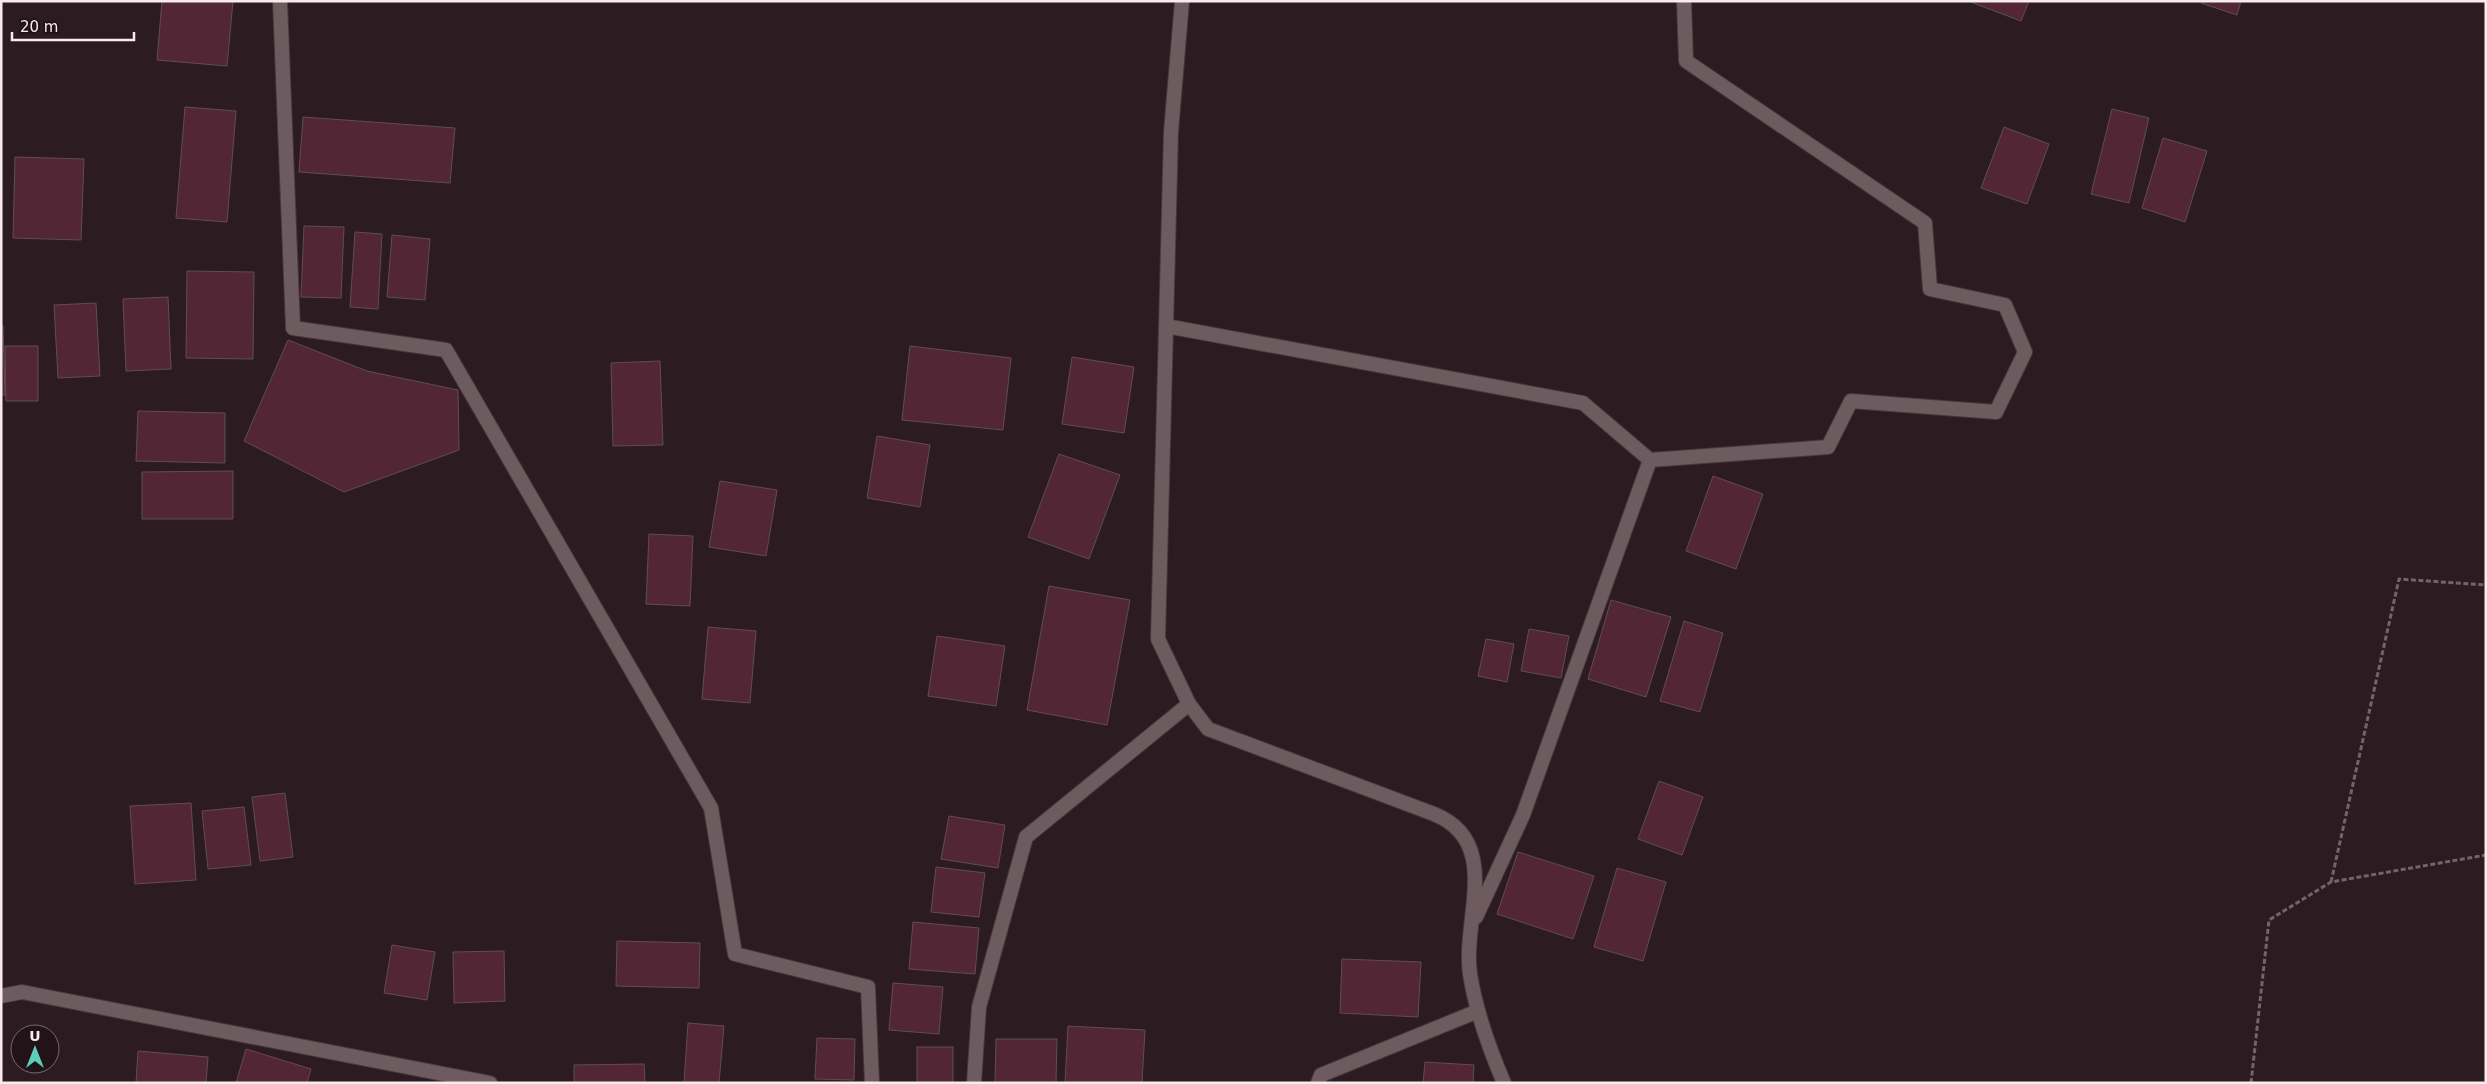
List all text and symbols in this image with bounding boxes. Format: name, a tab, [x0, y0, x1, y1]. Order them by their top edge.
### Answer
scale bar	[12, 10, 135, 42]
text: 20 m	[20, 18, 58, 36]
north arrow	[10, 1024, 60, 1074]
text: U	[29, 1028, 41, 1044]

